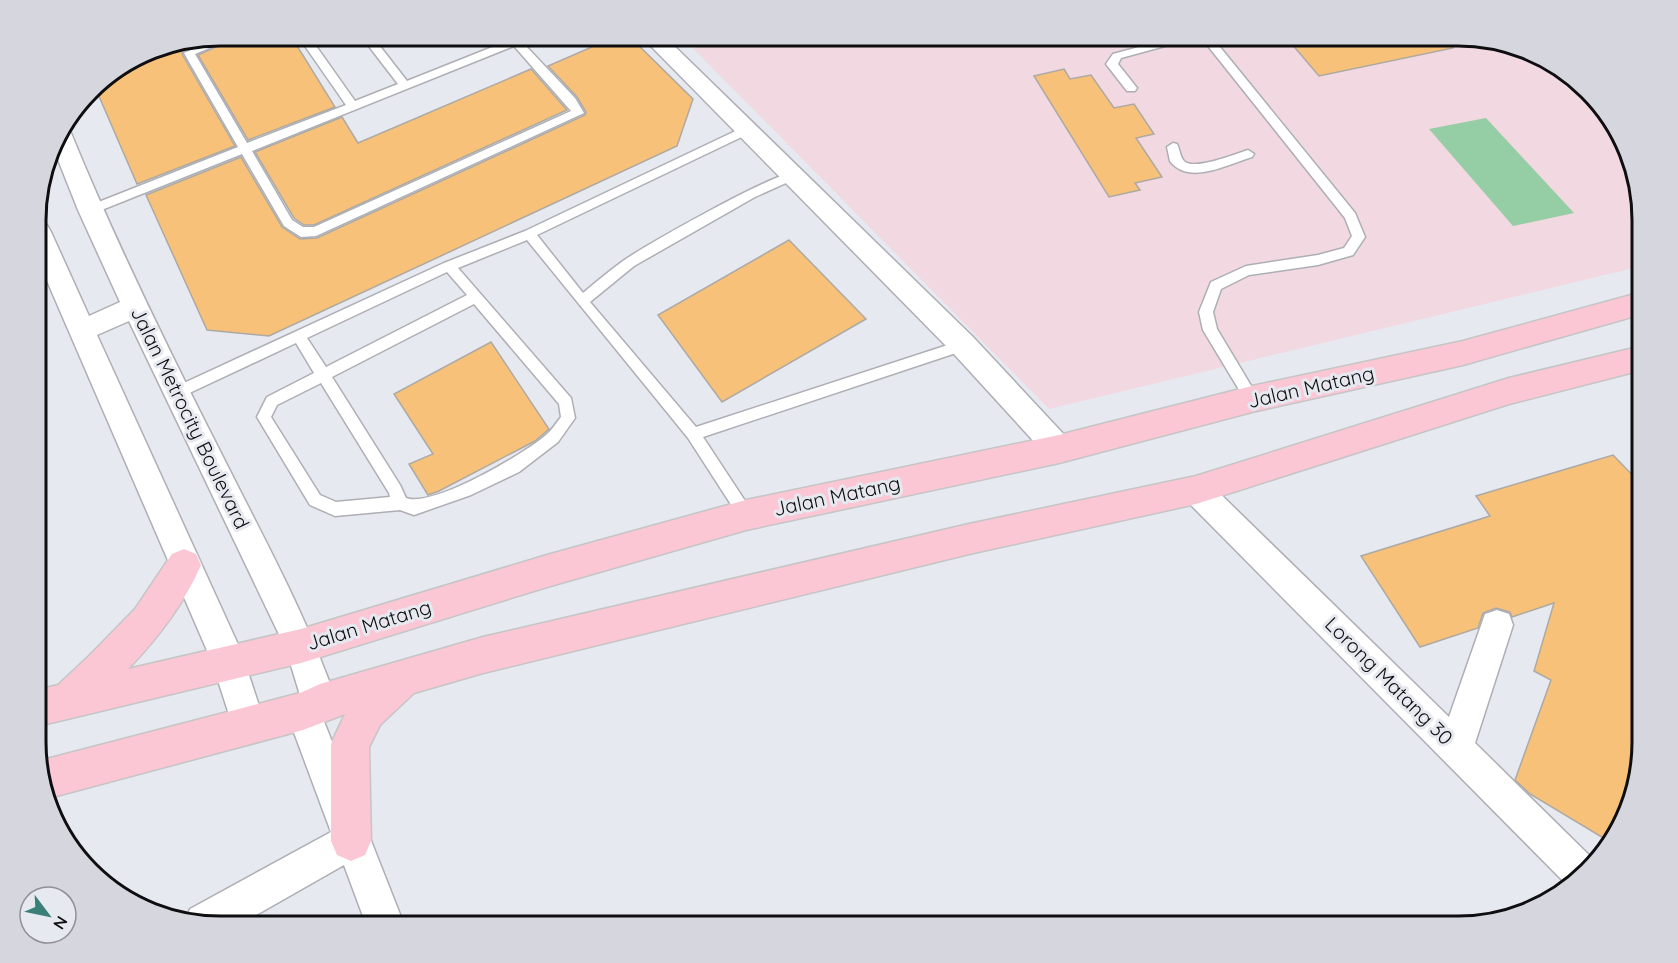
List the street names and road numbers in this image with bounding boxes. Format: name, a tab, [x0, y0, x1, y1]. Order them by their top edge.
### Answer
street label: Jalan Metrocity Boulevard	[126, 303, 255, 533]
street label: Jalan Matang	[1245, 360, 1377, 413]
street label: Jalan Matang	[771, 470, 903, 521]
street label: Jalan Matang	[304, 594, 434, 655]
street label: Lorong Matang 30	[1320, 611, 1459, 750]

